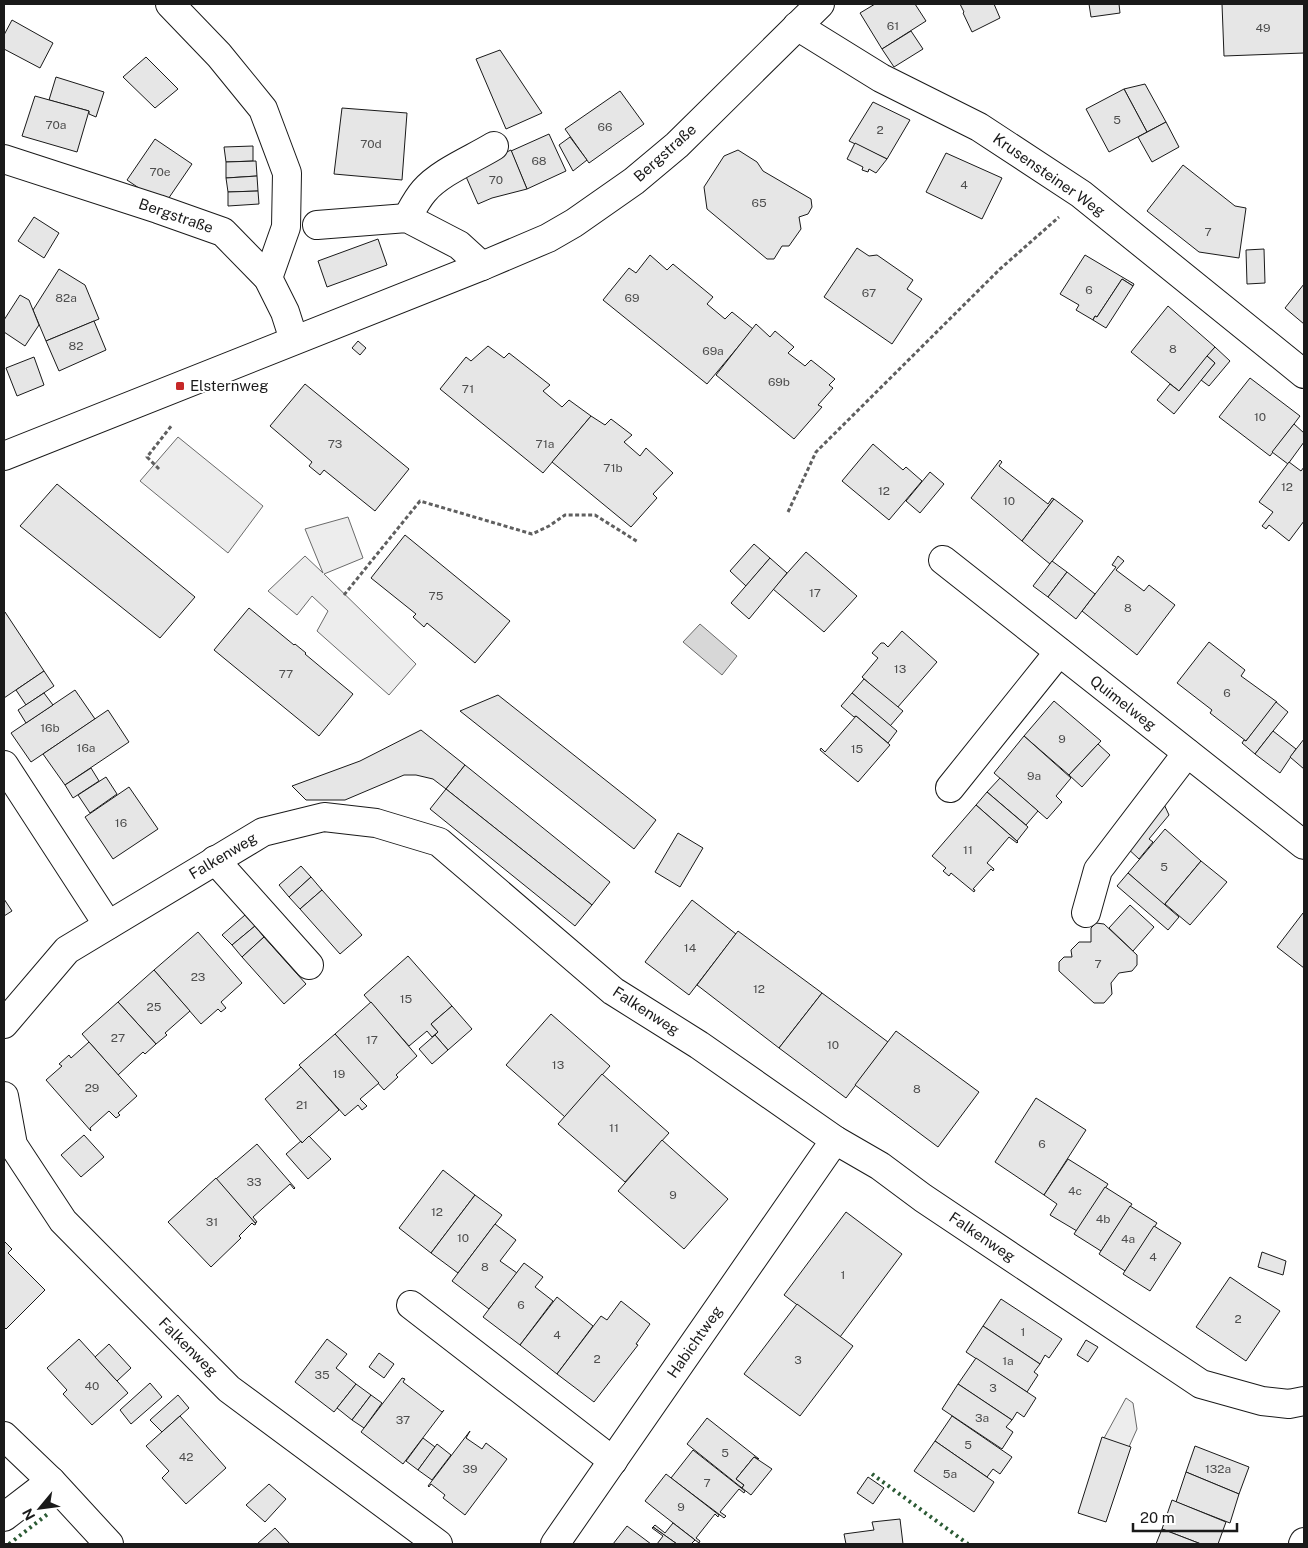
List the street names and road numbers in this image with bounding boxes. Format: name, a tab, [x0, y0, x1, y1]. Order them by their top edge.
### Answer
street label: Bergstraße	[630, 120, 699, 185]
street label: Krusensteiner Weg	[990, 130, 1108, 220]
street label: Bergstraße	[137, 195, 216, 236]
street label: Quimelweg	[1087, 672, 1160, 734]
street label: Falkenweg	[186, 829, 260, 882]
street label: Falkenweg	[610, 983, 683, 1038]
street label: Falkenweg	[946, 1208, 1018, 1265]
street label: Habichtweg	[664, 1302, 726, 1381]
street label: Falkenweg	[156, 1314, 221, 1379]

